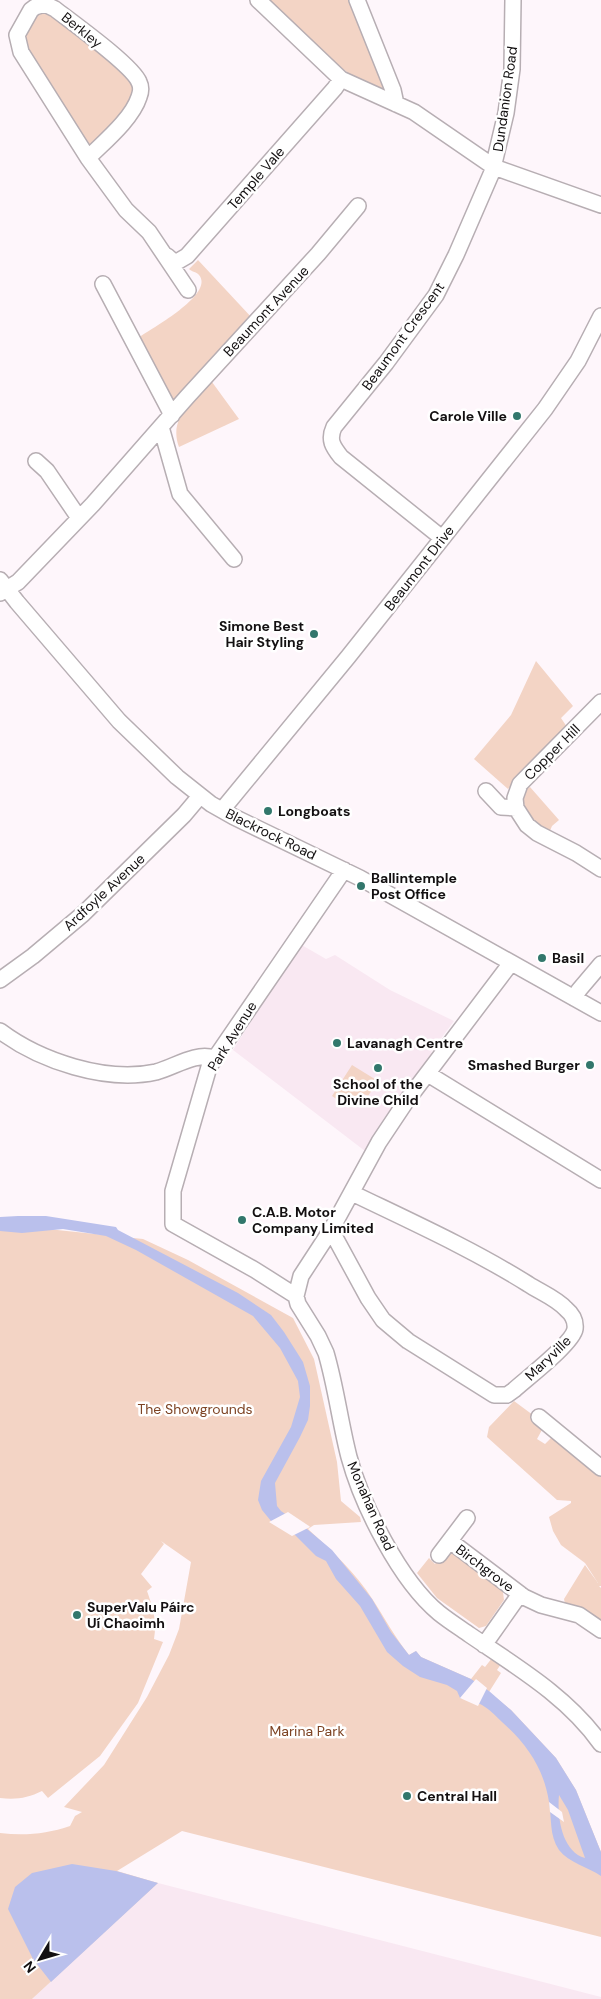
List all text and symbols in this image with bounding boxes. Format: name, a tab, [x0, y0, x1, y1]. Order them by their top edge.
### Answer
street label: Berkley	[58, 8, 106, 52]
street label: Dundanion Road	[489, 45, 521, 153]
street label: Temple Vale	[224, 143, 288, 213]
street label: Beaumont Avenue	[219, 262, 313, 360]
street label: Beaumont Crescent	[358, 278, 448, 394]
place label: Carole Ville	[429, 407, 507, 425]
marker: Carole Ville	[511, 410, 523, 422]
street label: Beaumont Drive	[380, 522, 458, 614]
place label: Simone Best Hair Styling	[219, 617, 304, 651]
marker: Simone Best Hair Styling	[308, 628, 320, 640]
street label: Copper Hill	[520, 720, 584, 784]
place label: Longboats	[278, 802, 350, 820]
street label: Blackrock Road	[223, 804, 319, 864]
marker: Longboats	[262, 805, 274, 817]
street label: Ardfoyle Avenue	[59, 849, 149, 935]
place label: Ballintemple Post Office	[371, 869, 457, 903]
marker: Ballintemple Post Office	[355, 880, 367, 892]
place label: Basil	[552, 949, 584, 967]
marker: Basil	[536, 952, 548, 964]
street label: Park Avenue	[203, 998, 261, 1074]
place label: Lavanagh Centre	[347, 1034, 463, 1052]
marker: Lavanagh Centre	[331, 1037, 343, 1049]
place label: Smashed Burger	[468, 1056, 580, 1074]
marker: Smashed Burger	[584, 1059, 596, 1071]
marker: School of the Divine Child	[372, 1062, 384, 1074]
place label: School of the Divine Child	[333, 1075, 423, 1109]
place label: C.A.B. Motor Company Limited	[252, 1203, 374, 1237]
marker: C.A.B. Motor Company Limited	[236, 1214, 248, 1226]
street label: Maryville	[521, 1332, 575, 1384]
park label: The Showgrounds	[137, 1400, 253, 1418]
street label: Monahan Road	[343, 1459, 399, 1553]
street label: Birchgrove	[452, 1540, 518, 1596]
place label: SuperValu Páirc Uí Chaoimh	[87, 1598, 195, 1632]
marker: SuperValu Páirc Uí Chaoimh	[71, 1609, 83, 1621]
park label: Marina Park	[270, 1722, 344, 1740]
place label: Central Hall	[417, 1787, 497, 1805]
marker: Central Hall	[401, 1790, 413, 1802]
north arrow	[15, 1934, 65, 1984]
text: N	[20, 1957, 40, 1977]

